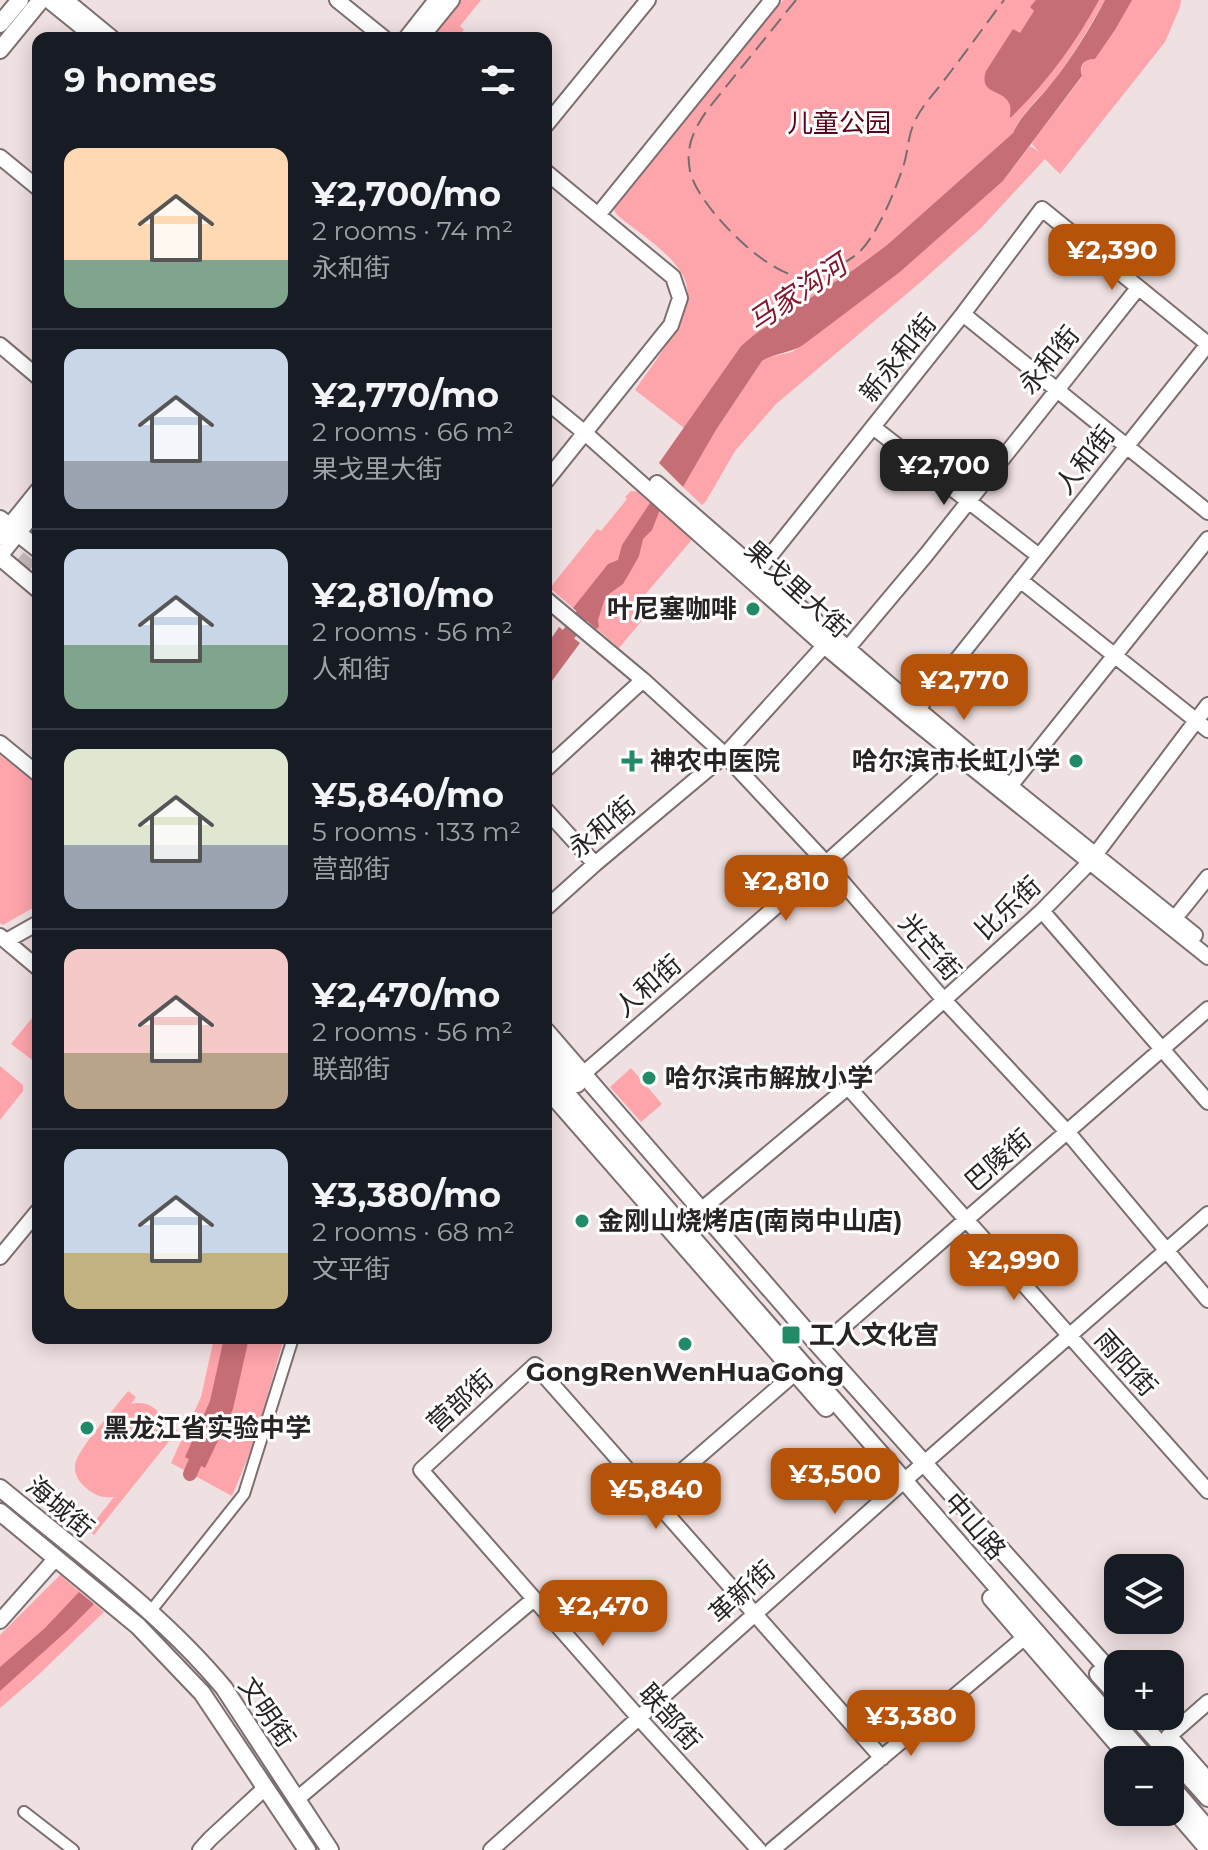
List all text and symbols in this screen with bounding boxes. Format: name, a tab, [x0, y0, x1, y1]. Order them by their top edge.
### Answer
icon: filters	[476, 58, 520, 102]
text: 9 homes	[64, 59, 217, 101]
park label: 儿童公园	[787, 107, 891, 139]
text: ¥2,700/mo	[312, 173, 501, 215]
icon: home	[128, 180, 224, 276]
text: 2 rooms · 74 m²	[312, 215, 513, 247]
pin: ¥2,390	[1047, 224, 1177, 292]
text: ¥2,390	[1066, 234, 1158, 266]
water label: 马家沟河	[741, 245, 857, 338]
text: 永和街	[312, 252, 390, 284]
street label: 新永和街	[853, 308, 943, 408]
street label: 永和街	[1012, 320, 1086, 400]
text: ¥2,770/mo	[312, 374, 499, 416]
icon: home	[128, 381, 224, 477]
text: 2 rooms · 66 m²	[312, 416, 514, 448]
street label: 人和街	[1048, 419, 1122, 501]
pin: ¥2,700	[879, 439, 1009, 507]
text: ¥2,700	[898, 449, 990, 481]
text: 果戈里大街	[312, 453, 442, 485]
street label: 果戈里大街	[738, 534, 856, 644]
text: ¥2,810/mo	[312, 574, 494, 616]
icon: home	[128, 581, 224, 677]
place label: 叶尼塞咖啡	[607, 593, 737, 625]
marker: 叶尼塞咖啡	[744, 600, 762, 618]
text: 2 rooms · 56 m²	[312, 616, 513, 648]
text: 人和街	[312, 653, 390, 685]
pin: ¥2,770	[899, 654, 1029, 722]
text: ¥2,770	[919, 664, 1009, 696]
place label: 神农中医院	[650, 745, 780, 777]
place label: 哈尔滨市长虹小学	[852, 745, 1060, 777]
marker: 神农中医院	[621, 750, 643, 772]
marker: 哈尔滨市长虹小学	[1067, 752, 1085, 770]
text: ¥5,840/mo	[312, 774, 504, 816]
icon: home	[128, 781, 224, 877]
street label: 永和街	[562, 790, 642, 864]
text: 5 rooms · 133 m²	[312, 816, 521, 848]
text: 营部街	[312, 853, 390, 885]
pin: ¥2,810	[721, 855, 851, 923]
text: ¥2,810	[743, 865, 829, 897]
street label: 比乐街	[969, 870, 1047, 946]
street label: 光芒街	[892, 907, 968, 987]
street label: 人和街	[608, 948, 688, 1024]
text: ¥2,470/mo	[312, 974, 500, 1016]
icon: home	[128, 981, 224, 1077]
text: 2 rooms · 56 m²	[312, 1016, 513, 1048]
text: 联部街	[312, 1053, 390, 1085]
place label: 哈尔滨市解放小学	[665, 1062, 873, 1094]
marker: 哈尔滨市解放小学	[640, 1069, 658, 1087]
street label: 巴陵街	[958, 1122, 1038, 1198]
text: ¥3,380/mo	[312, 1174, 501, 1216]
icon: home	[128, 1181, 224, 1277]
place label: 金刚山烧烤店(南岗中山店)	[598, 1205, 903, 1237]
marker: 金刚山烧烤店(南岗中山店)	[573, 1212, 591, 1230]
text: 2 rooms · 68 m²	[312, 1216, 515, 1248]
pin: ¥2,990	[949, 1234, 1079, 1302]
text: ¥2,990	[968, 1244, 1060, 1276]
text: 文平街	[312, 1253, 390, 1285]
place label: 工人文化宫	[809, 1319, 939, 1351]
street label: 雨阳街	[1088, 1323, 1164, 1403]
marker: 工人文化宫	[780, 1324, 802, 1346]
marker: GongRenWenHuaGong	[676, 1335, 694, 1353]
place label: GongRenWenHuaGong	[526, 1356, 844, 1388]
street label: 营部街	[420, 1363, 500, 1439]
place label: 黑龙江省实验中学	[103, 1412, 311, 1444]
marker: 黑龙江省实验中学	[78, 1419, 96, 1437]
pin: ¥3,500	[770, 1448, 900, 1516]
text: ¥3,500	[789, 1458, 881, 1490]
pin: ¥5,840	[591, 1463, 721, 1531]
street label: 海城街	[20, 1470, 100, 1544]
text: ¥5,840	[609, 1473, 703, 1505]
street label: 中山路	[937, 1486, 1013, 1566]
street label: 革新街	[702, 1554, 782, 1630]
map controls	[1104, 1554, 1184, 1826]
button: layers	[1104, 1554, 1184, 1634]
pin: ¥2,470	[538, 1580, 668, 1648]
text: ¥2,470	[557, 1590, 649, 1622]
button: +	[1104, 1650, 1184, 1730]
street label: 文明街	[232, 1671, 302, 1753]
street label: 联部街	[632, 1677, 708, 1757]
pin: ¥3,380	[846, 1690, 976, 1758]
text: ¥3,380	[865, 1700, 957, 1732]
button: −	[1104, 1746, 1184, 1826]

